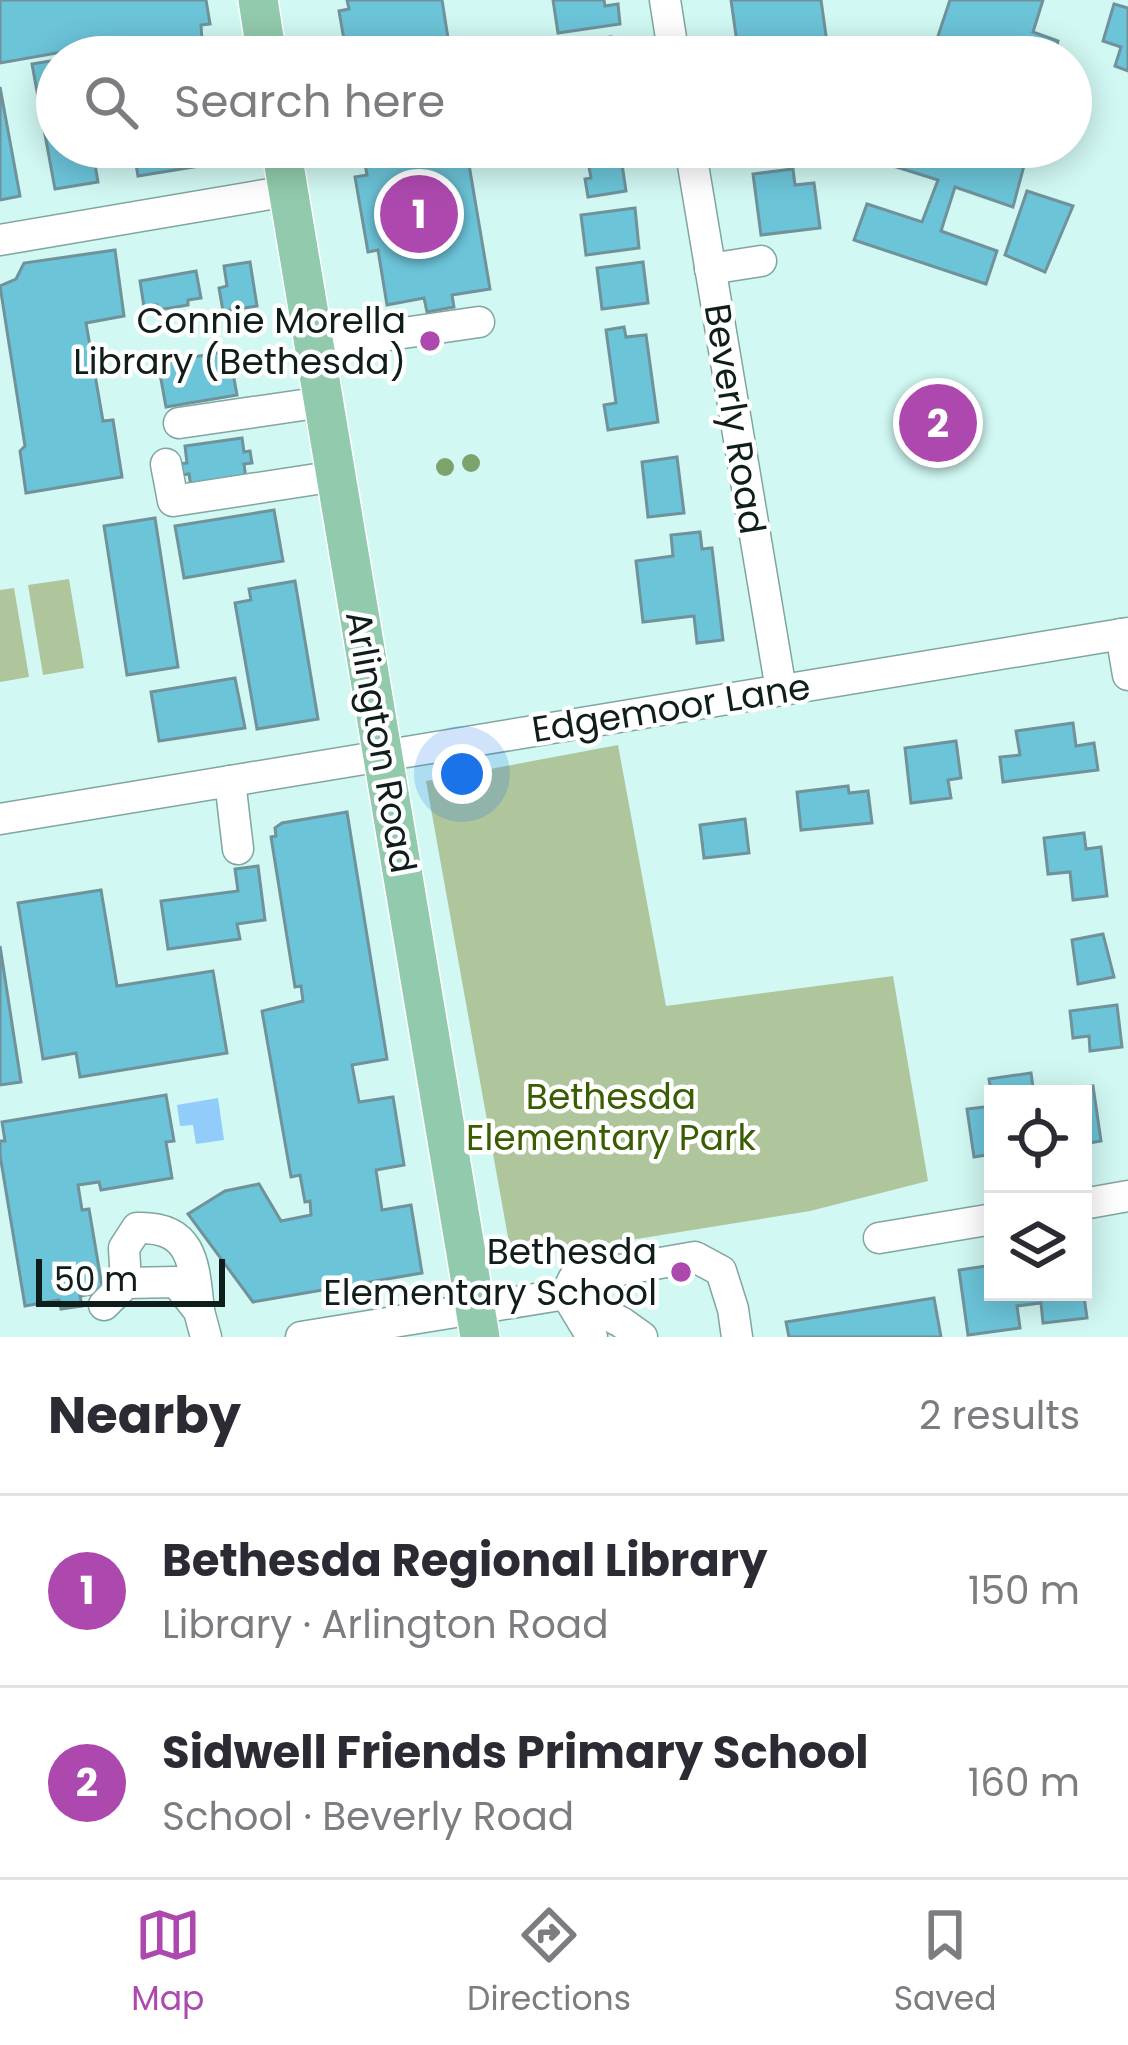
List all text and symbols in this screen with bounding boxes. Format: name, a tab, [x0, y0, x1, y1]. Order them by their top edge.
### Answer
search box	[36, 36, 1092, 168]
icon: search	[78, 69, 144, 135]
text: Search here	[174, 70, 445, 133]
pin: 1	[380, 169, 458, 259]
place label: Connie Morella Library (Bethesda)	[73, 295, 406, 387]
street label: Beverly Road	[692, 300, 778, 538]
marker: Connie Morella Library (Bethesda)	[417, 328, 443, 354]
pin: 2	[899, 378, 977, 468]
street label: Arlington Road	[333, 607, 429, 877]
street label: Edgemoor Lane	[528, 661, 814, 755]
your location	[432, 744, 492, 804]
park label: Bethesda Elementary Park	[466, 1071, 756, 1163]
map controls	[984, 1085, 1092, 1301]
button: locate	[984, 1085, 1092, 1193]
button: layers	[984, 1193, 1092, 1301]
place label: Bethesda Elementary School	[323, 1226, 657, 1318]
scale bar	[36, 1253, 225, 1306]
text: 50 m	[54, 1256, 138, 1303]
marker: Bethesda Elementary School	[668, 1259, 694, 1285]
text: Nearby	[48, 1379, 241, 1451]
text: 2 results	[919, 1388, 1080, 1443]
text: Bethesda Regional Library	[162, 1529, 768, 1592]
text: 1	[80, 1563, 94, 1618]
text: 150 m	[968, 1563, 1080, 1618]
text: Library · Arlington Road	[162, 1597, 609, 1652]
text: Sidwell Friends Primary School	[162, 1721, 869, 1784]
text: 2	[76, 1755, 98, 1810]
text: 160 m	[968, 1755, 1080, 1810]
text: School · Beverly Road	[162, 1789, 574, 1844]
tab: Map	[131, 1902, 204, 2024]
tab: Directions	[467, 1902, 631, 2024]
tab: Saved	[894, 1902, 997, 2024]

